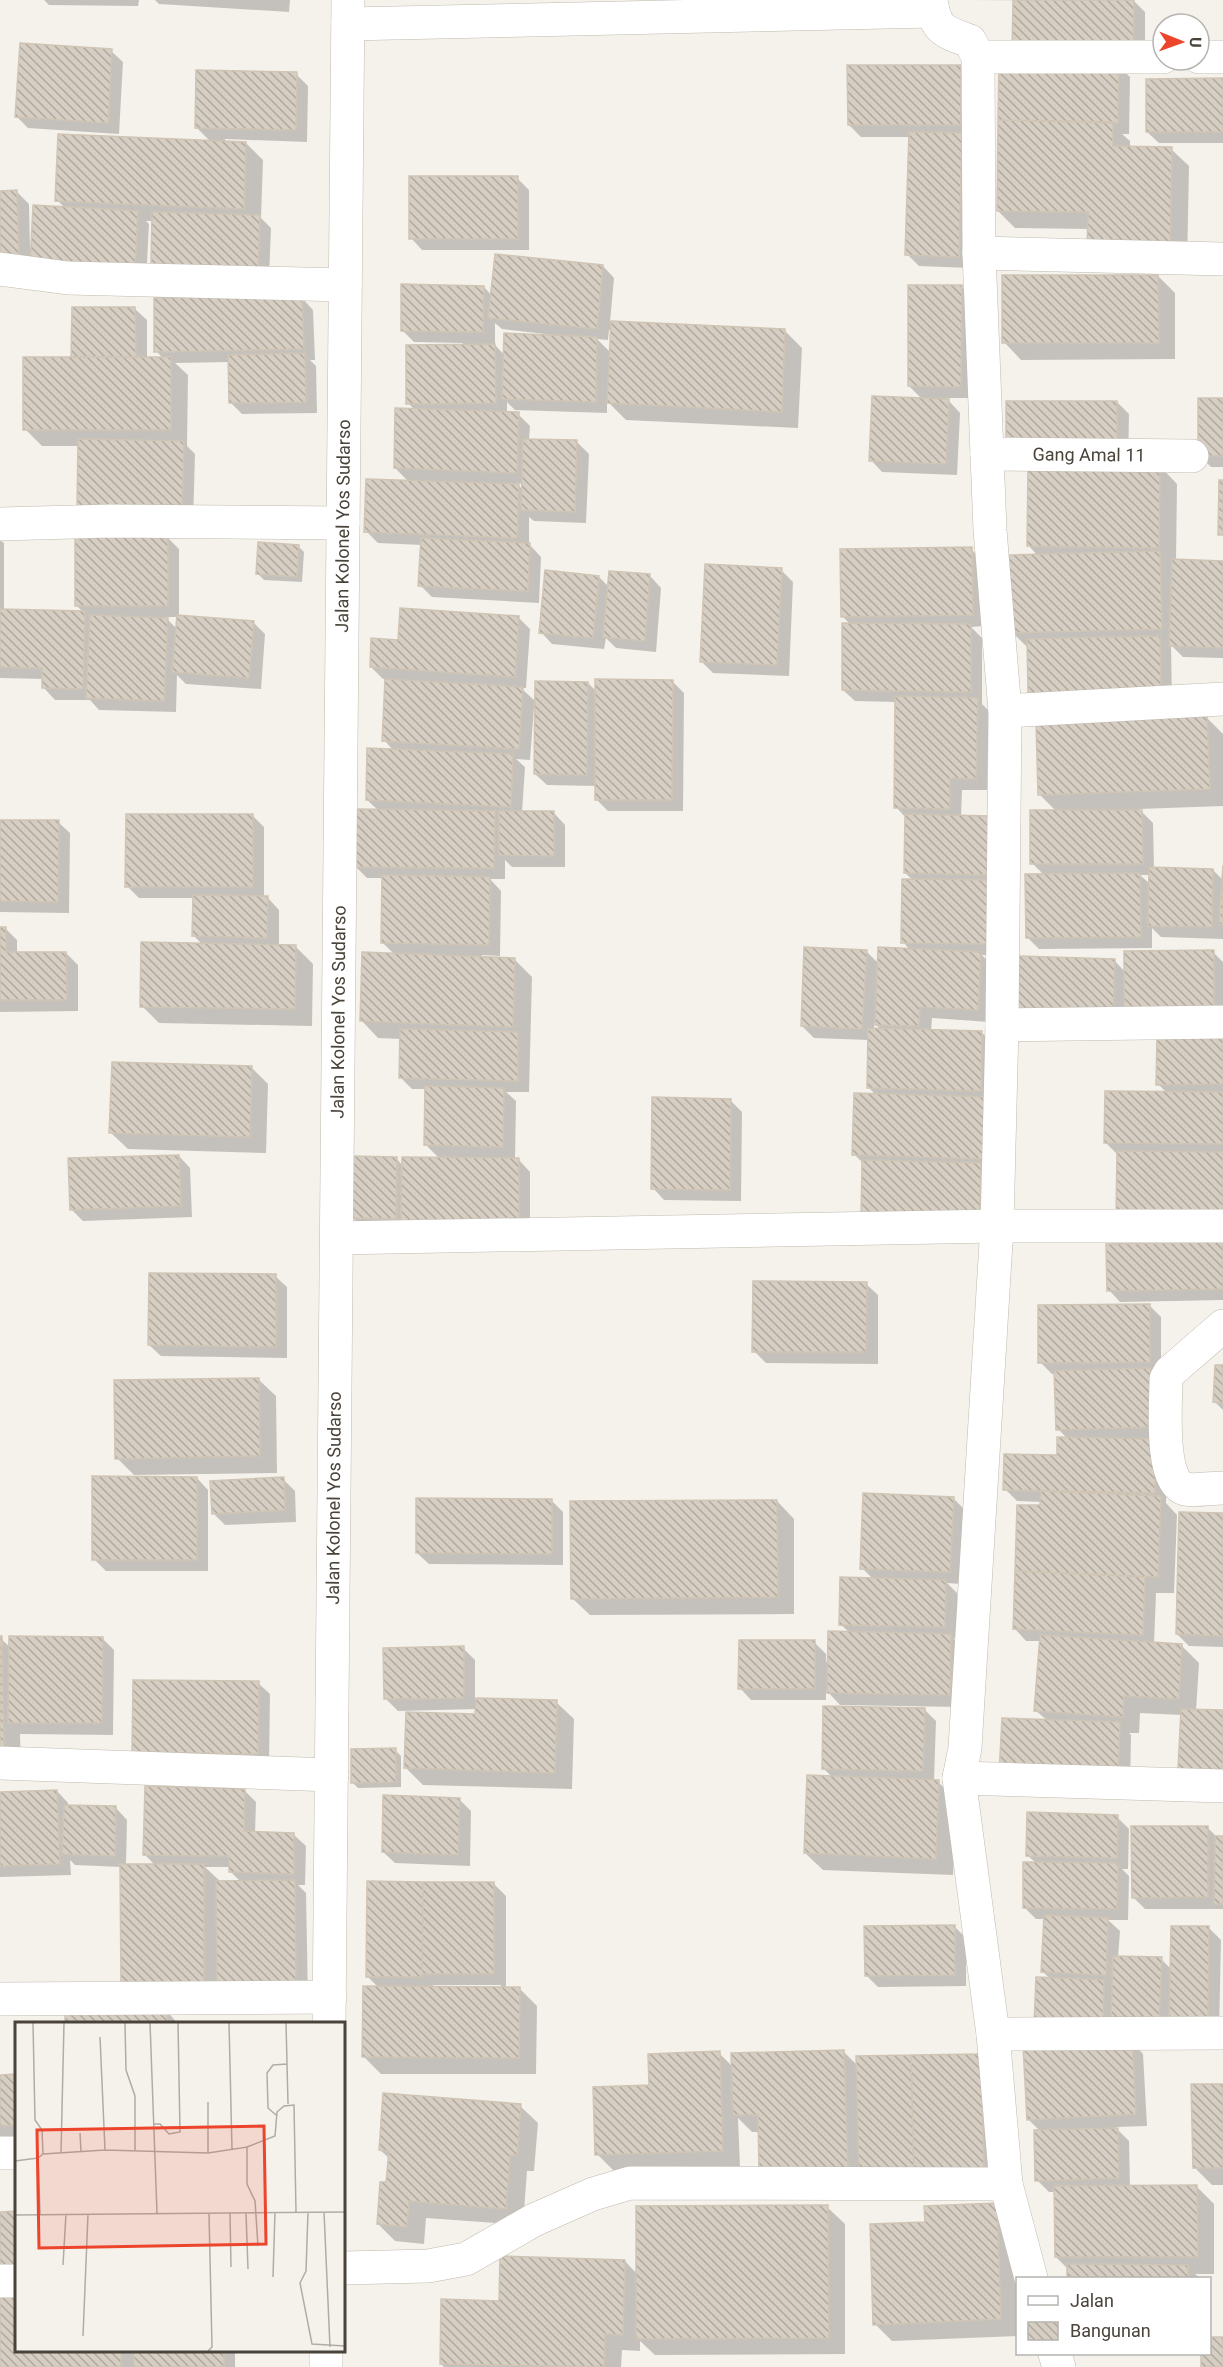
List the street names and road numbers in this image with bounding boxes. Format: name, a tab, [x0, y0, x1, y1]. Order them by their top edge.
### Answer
street label: Jalan Kolonel Yos Sudarso	[331, 419, 354, 633]
street label: Gang Amal 11	[1032, 443, 1146, 466]
street label: Jalan Kolonel Yos Sudarso	[326, 905, 349, 1119]
street label: Jalan Kolonel Yos Sudarso	[322, 1391, 345, 1605]

